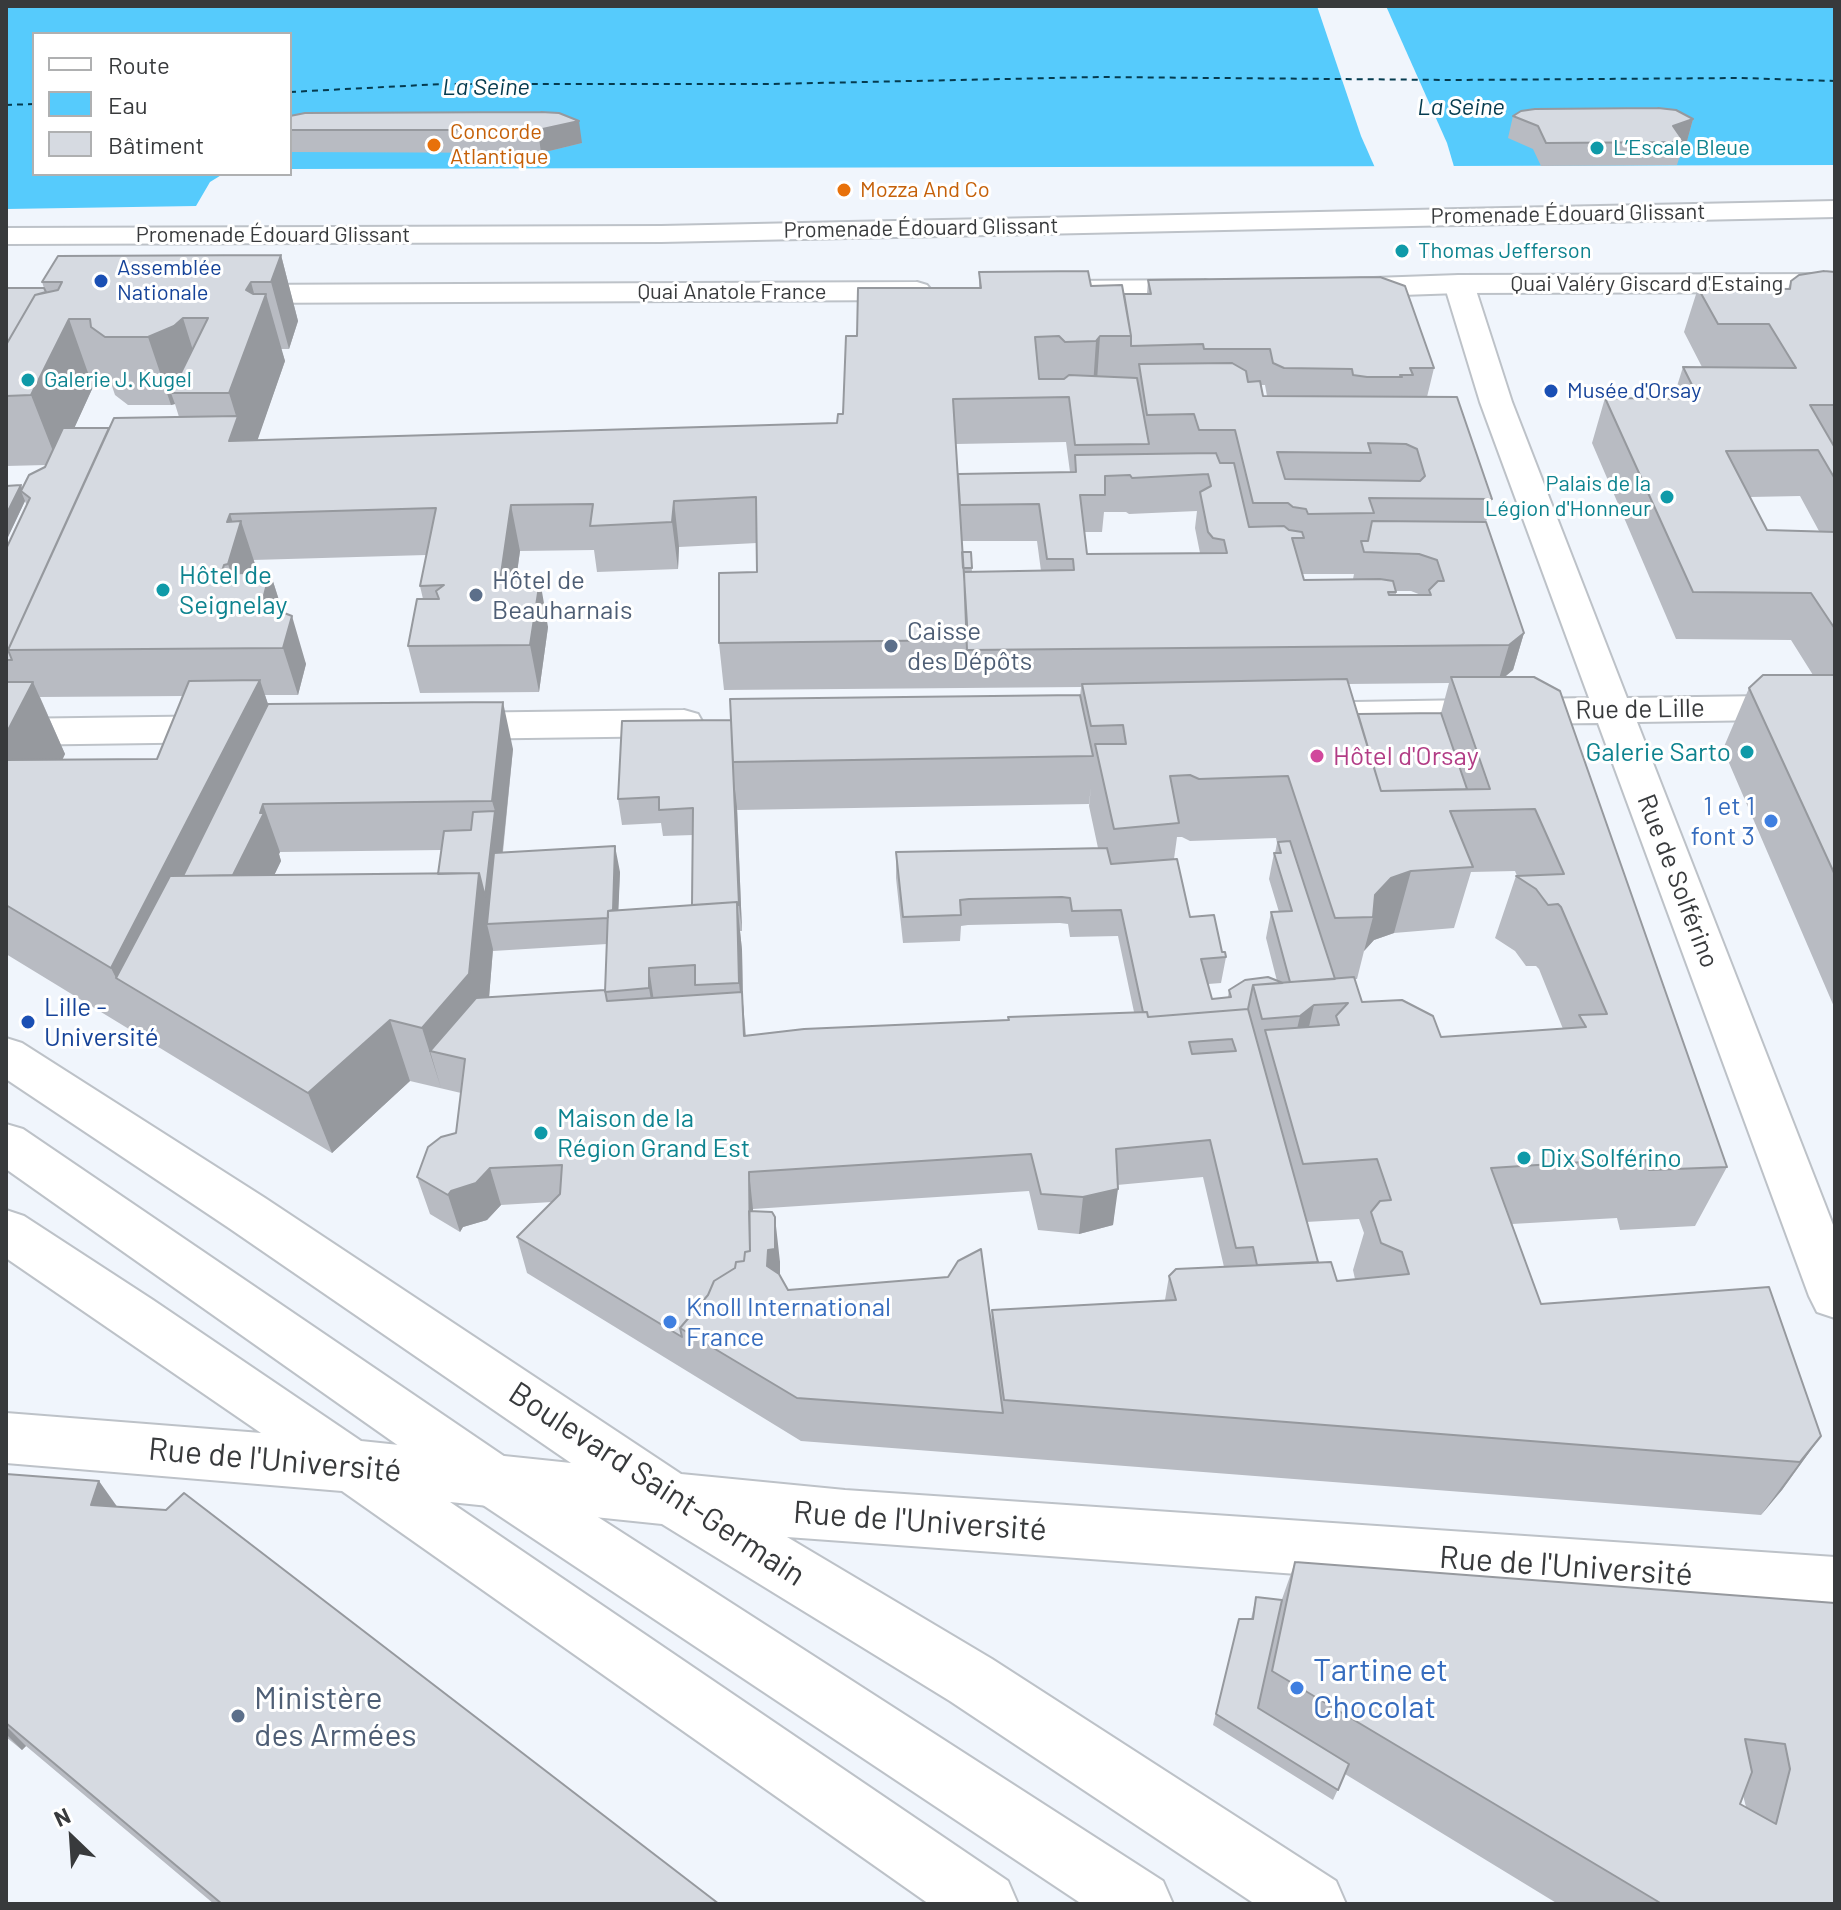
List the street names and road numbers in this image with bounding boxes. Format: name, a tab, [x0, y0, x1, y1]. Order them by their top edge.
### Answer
street label: Promenade Édouard Glissant	[1430, 198, 1706, 230]
street label: Promenade Édouard Glissant	[783, 212, 1059, 244]
street label: Promenade Édouard Glissant	[136, 222, 410, 248]
street label: Quai Valéry Giscard d'Estaing	[1511, 271, 1783, 297]
street label: Quai Anatole France	[637, 279, 827, 305]
street label: Rue de Lille	[1575, 692, 1705, 726]
street label: Rue de Solférino	[1631, 790, 1725, 972]
street label: Boulevard Saint-Germain	[502, 1374, 812, 1594]
street label: Rue de l'Université	[147, 1430, 403, 1490]
street label: Rue de l'Université	[792, 1493, 1048, 1549]
street label: Rue de l'Université	[1438, 1538, 1694, 1594]

